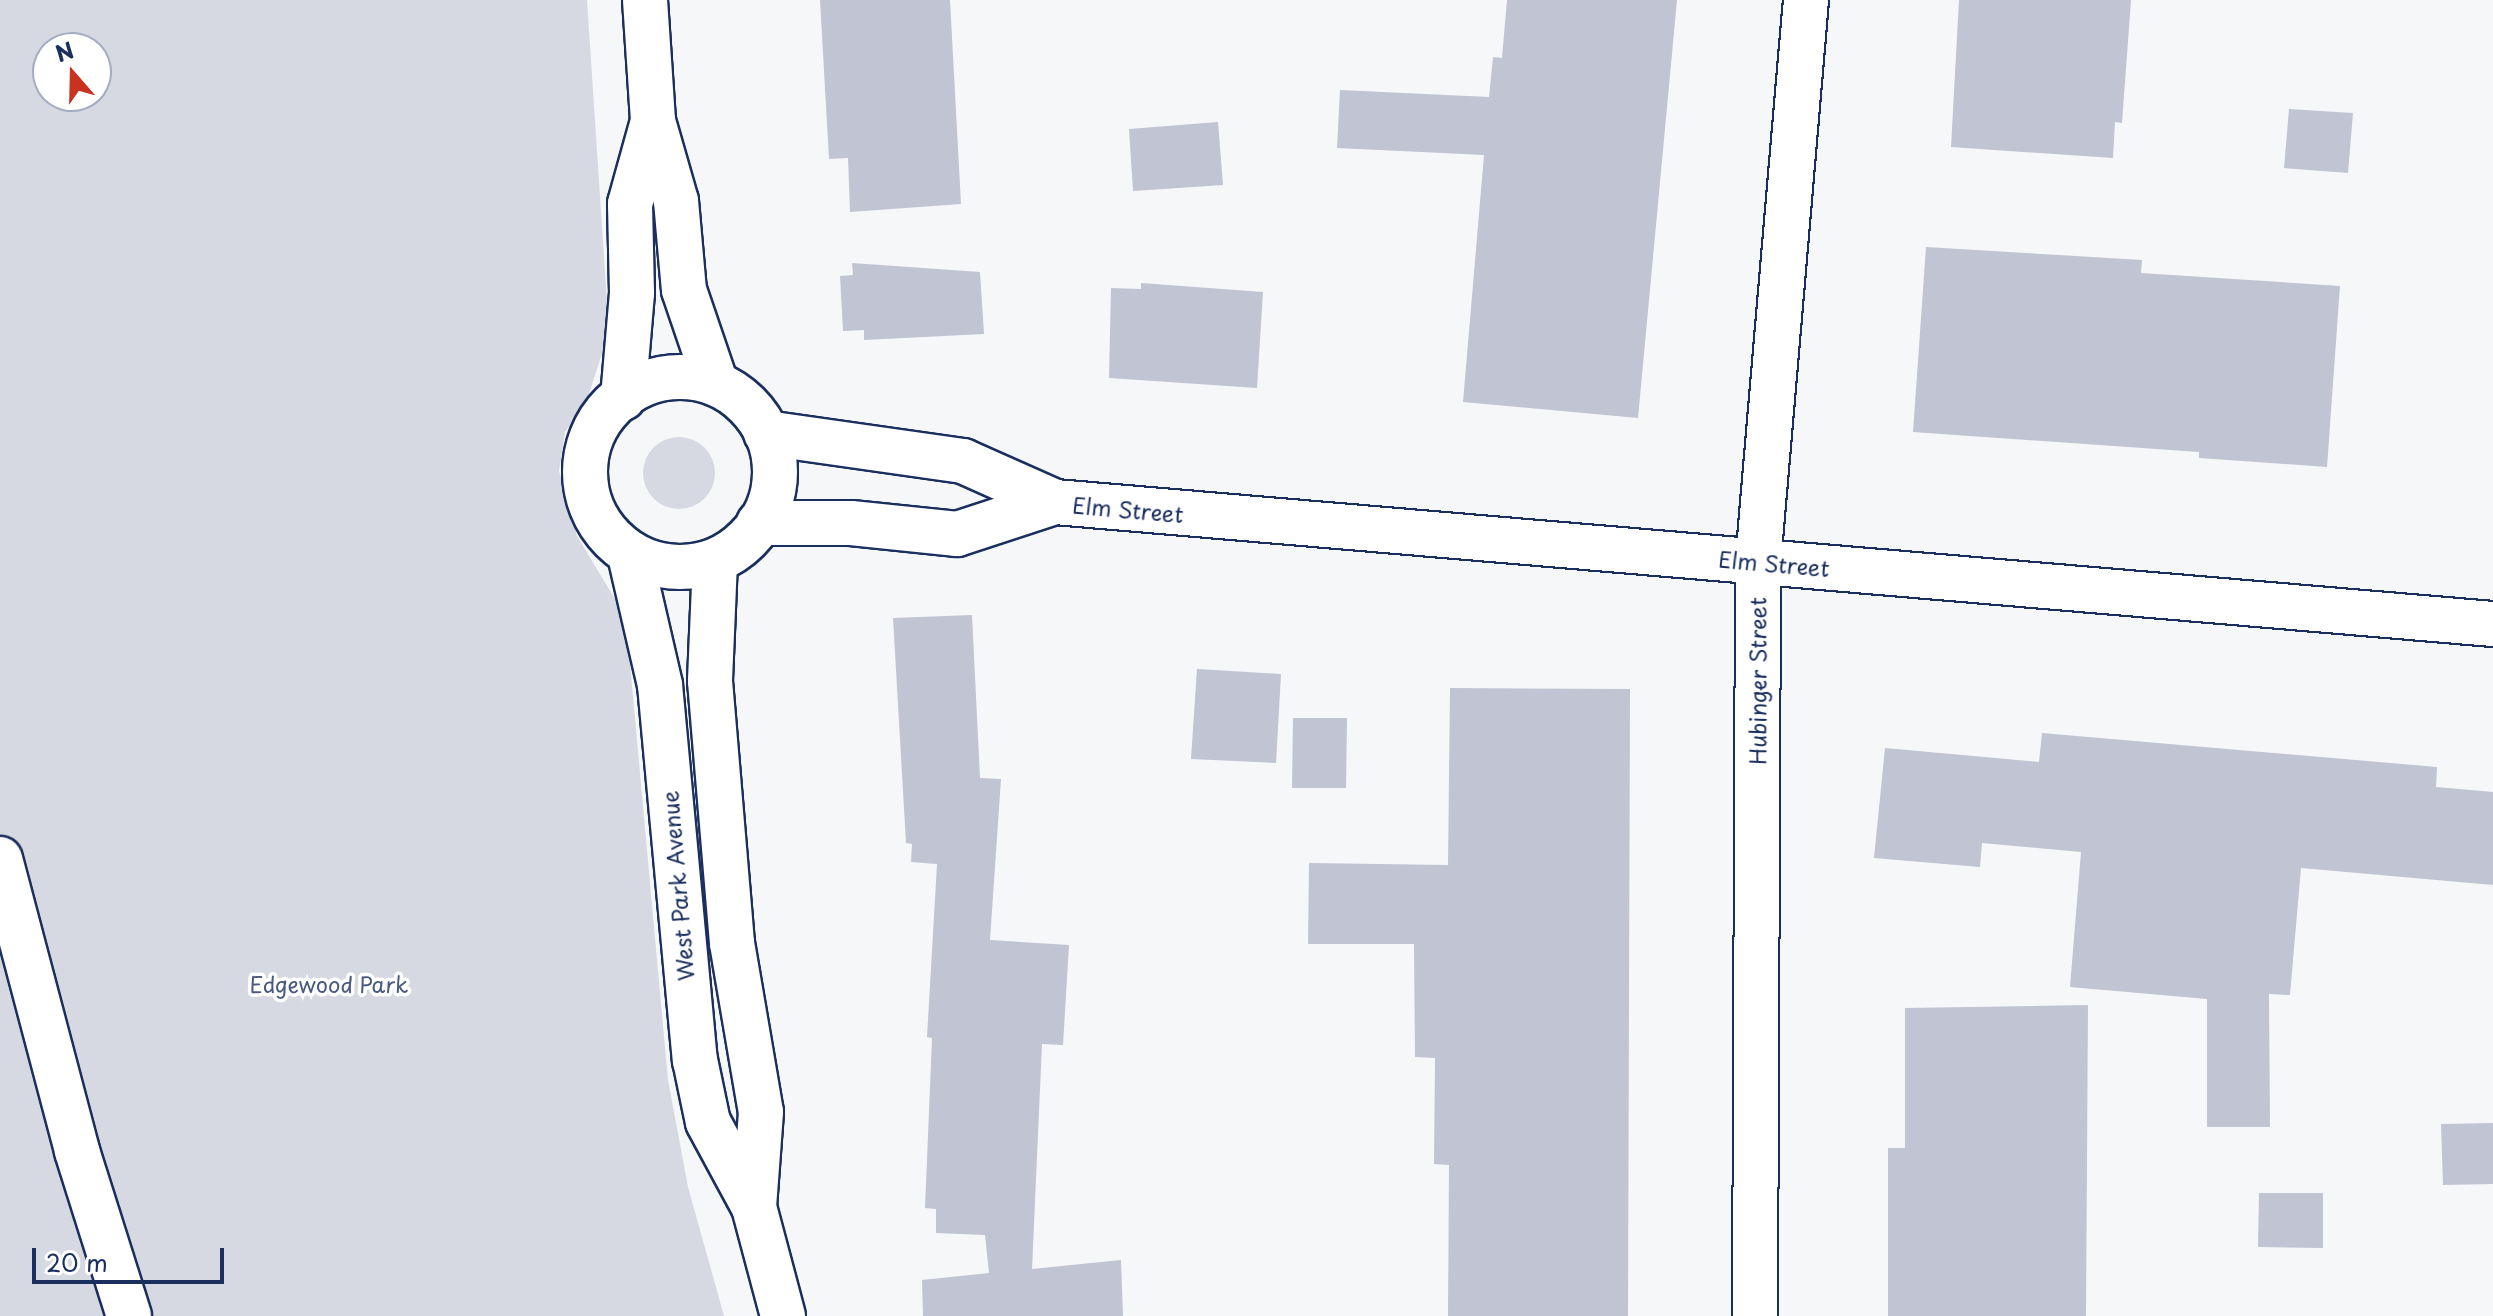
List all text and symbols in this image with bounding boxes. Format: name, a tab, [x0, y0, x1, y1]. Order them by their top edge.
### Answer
north arrow	[32, 32, 112, 112]
text: N	[50, 32, 78, 69]
street label: Elm Street	[1071, 491, 1185, 527]
street label: Elm Street	[1717, 545, 1831, 581]
street label: Hubinger Street	[1744, 596, 1770, 766]
street label: West Park Avenue	[656, 790, 698, 982]
park label: Edgewood Park	[249, 971, 409, 997]
scale bar	[36, 1232, 228, 1282]
text: 20 m	[46, 1244, 108, 1280]

